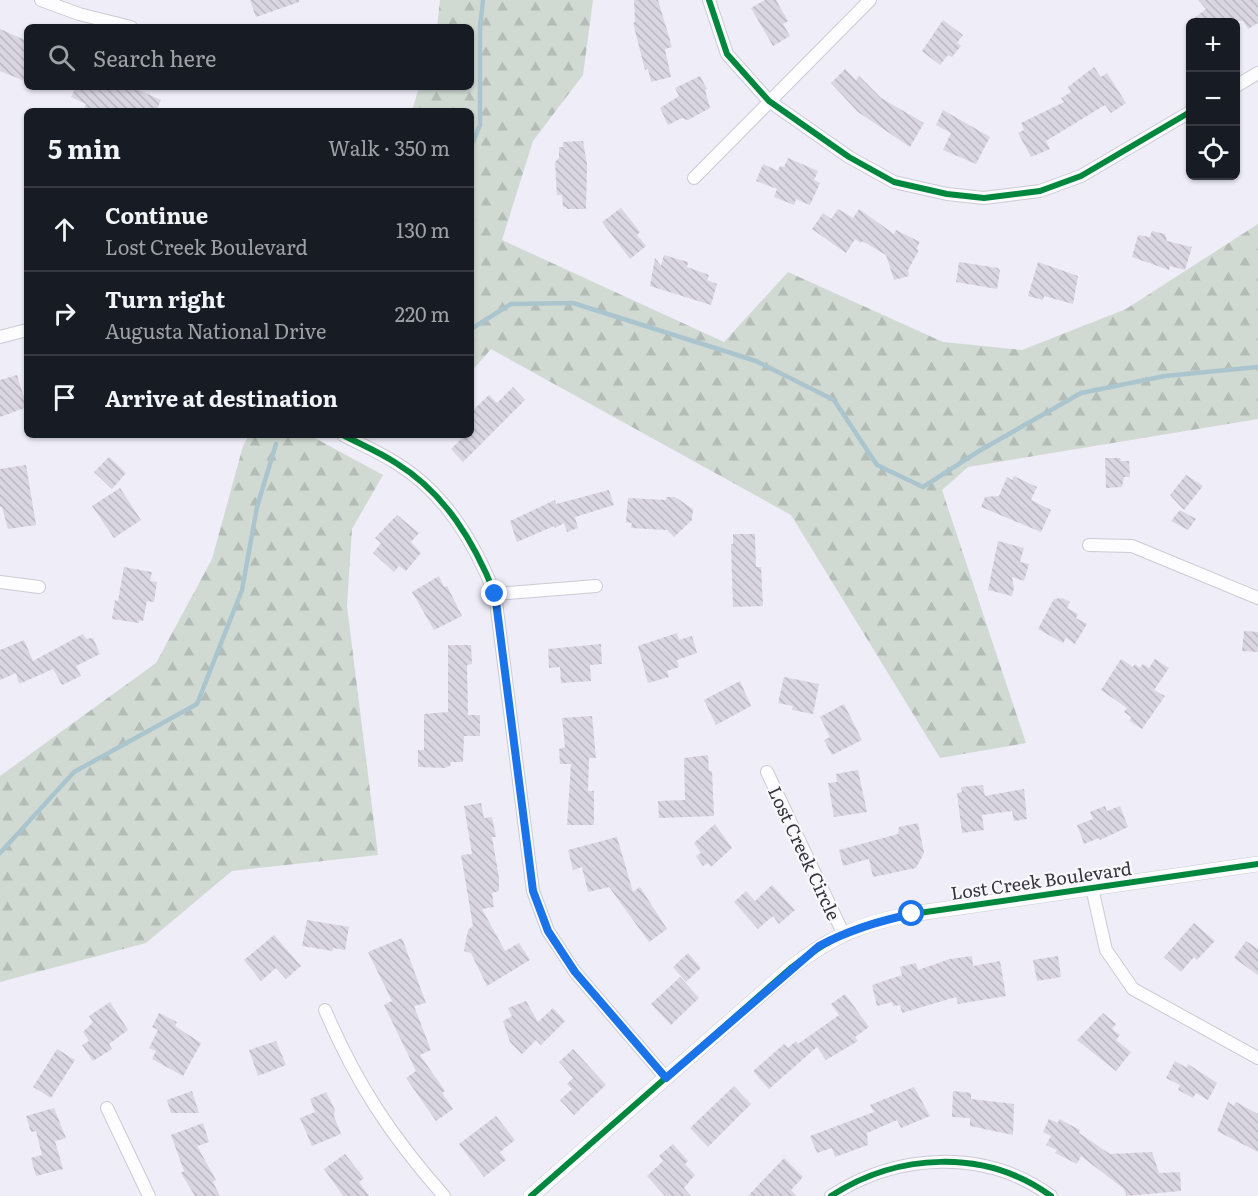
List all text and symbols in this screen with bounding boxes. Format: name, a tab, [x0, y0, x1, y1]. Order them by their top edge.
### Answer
map controls	[1186, 18, 1240, 180]
button: +	[1186, 18, 1240, 72]
search box	[24, 24, 474, 90]
icon: search	[45, 41, 78, 74]
text: Search here	[93, 41, 216, 74]
button: −	[1186, 72, 1240, 126]
button: locate	[1186, 126, 1240, 180]
text: 5 min	[48, 128, 121, 167]
text: Walk · 350 m	[328, 132, 450, 162]
text: Continue	[105, 198, 208, 231]
icon: ahead	[48, 213, 81, 246]
text: 130 m	[396, 214, 450, 244]
text: Lost Creek Boulevard	[105, 231, 308, 261]
text: Turn right	[105, 282, 225, 315]
icon: right	[48, 297, 81, 330]
text: 220 m	[395, 298, 450, 328]
text: Augusta National Drive	[105, 315, 326, 345]
icon: arrive	[48, 381, 81, 414]
text: Arrive at destination	[105, 381, 338, 414]
route end	[481, 580, 507, 606]
street label: Lost Creek Circle	[762, 781, 848, 925]
street label: Lost Creek Boulevard	[949, 854, 1133, 906]
route start	[898, 900, 924, 926]

